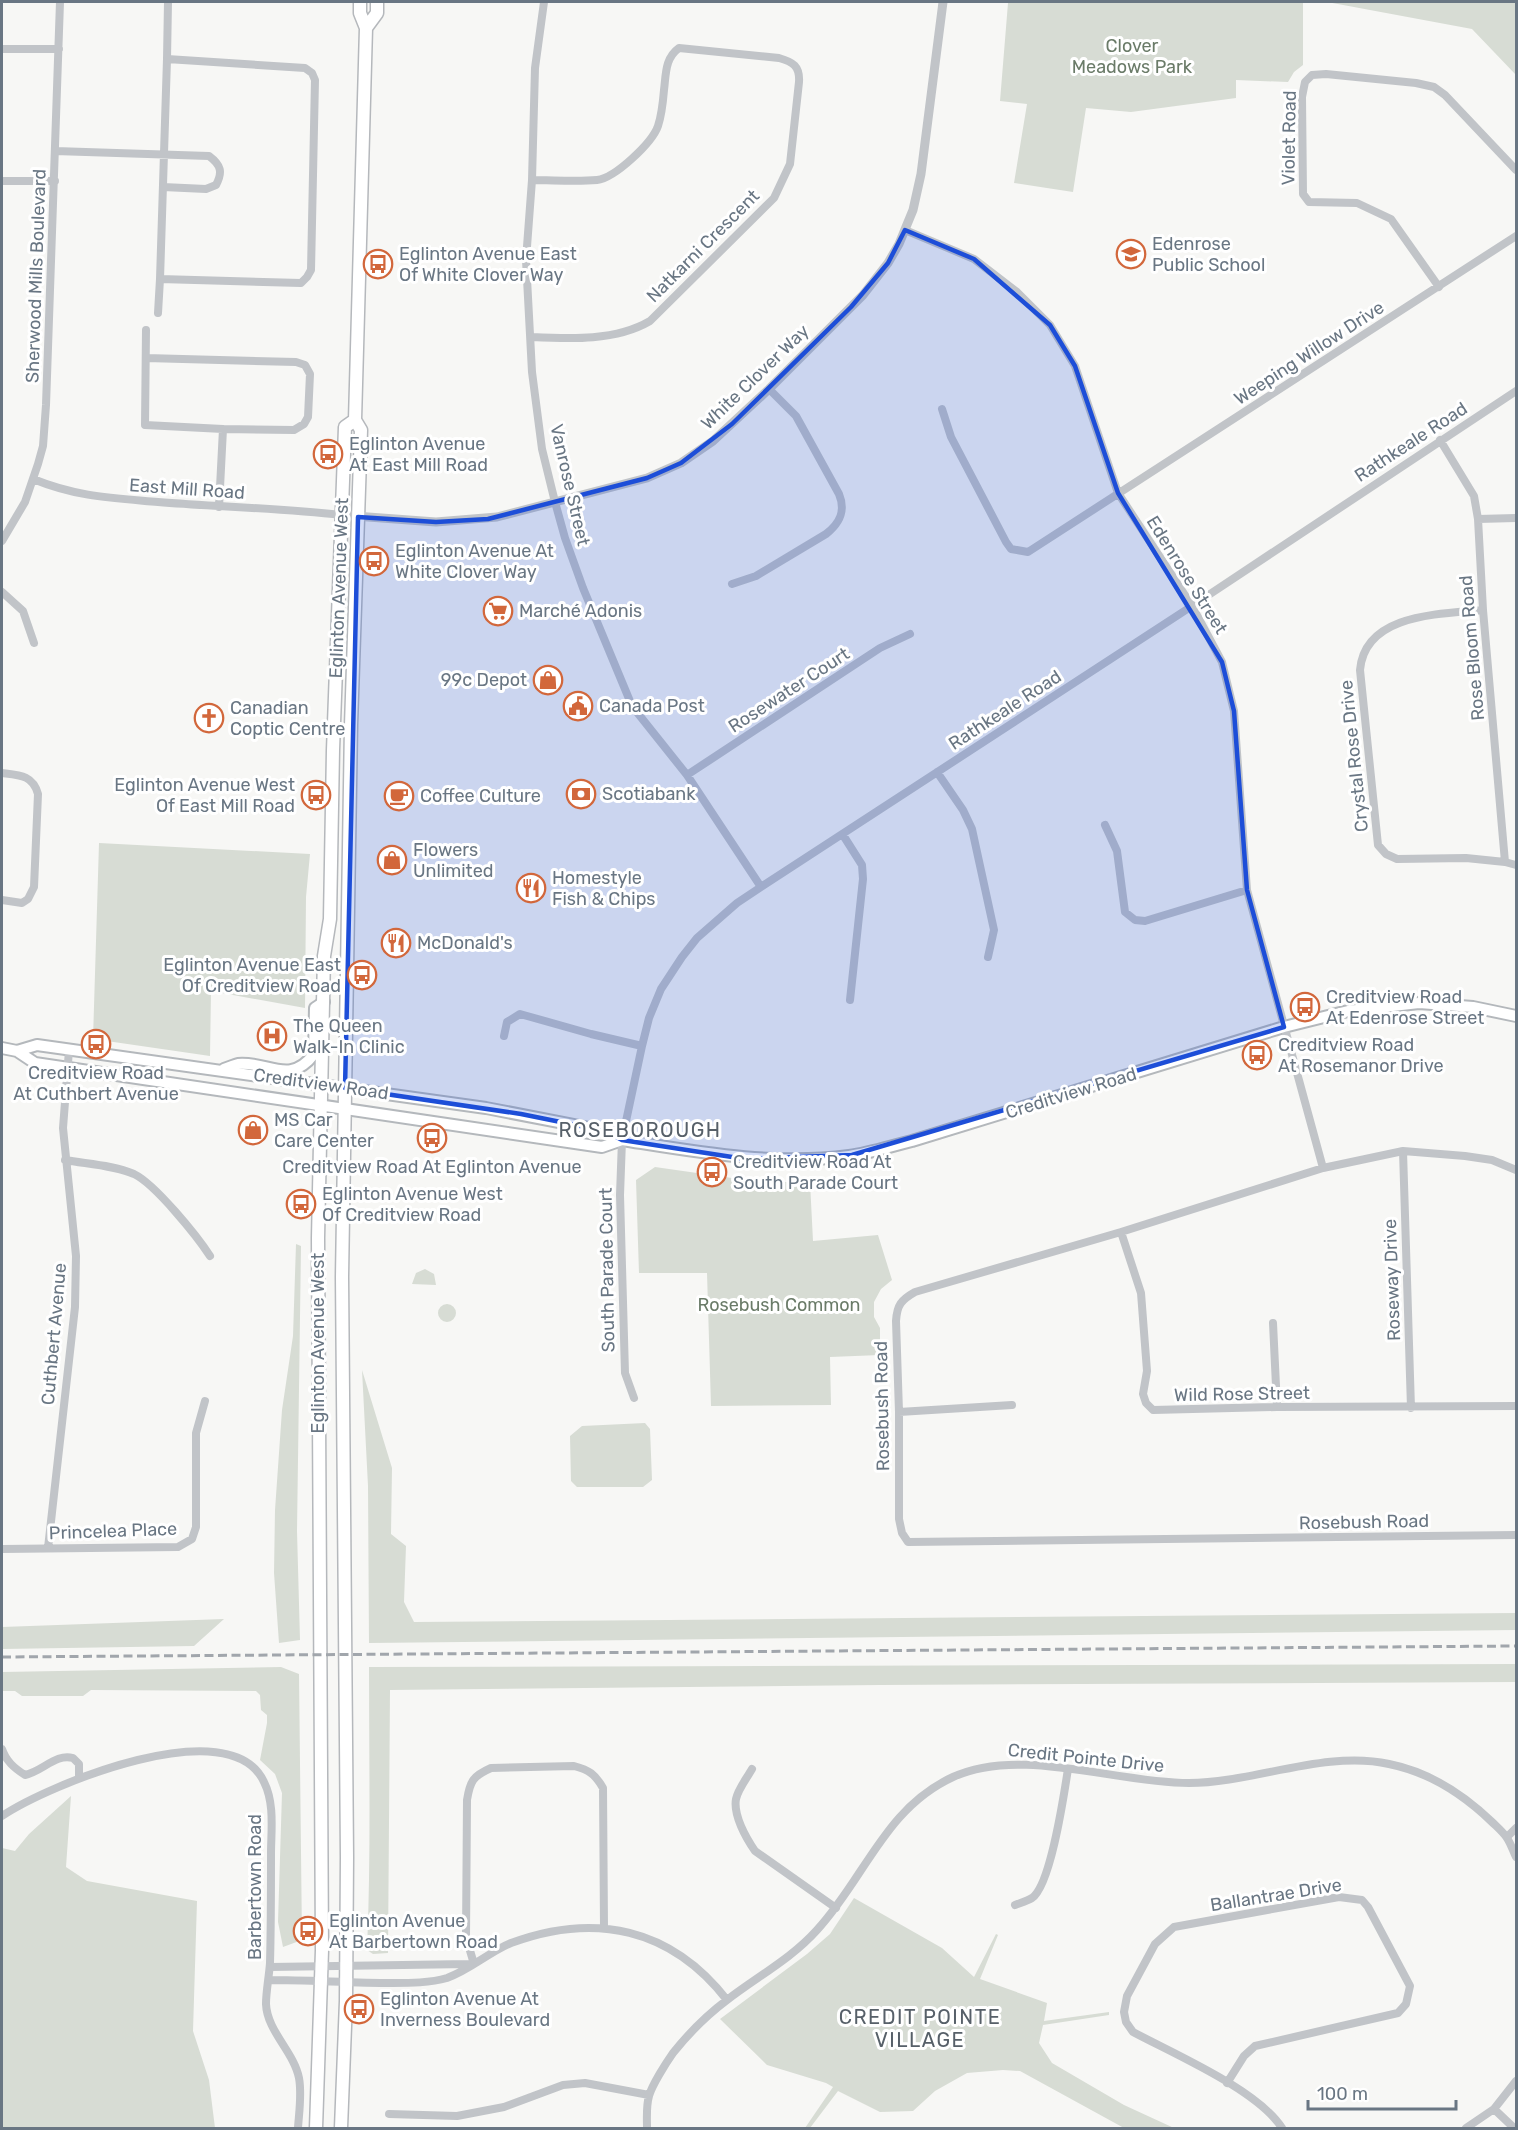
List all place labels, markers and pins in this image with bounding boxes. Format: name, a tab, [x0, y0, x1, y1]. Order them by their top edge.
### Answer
place label: Edenrose Public School	[1152, 233, 1265, 276]
school or university icon: Edenrose Public School	[1115, 238, 1147, 270]
place label: Eglinton Avenue East Of White Clover Way	[399, 243, 577, 286]
bus stop icon: Eglinton Avenue East Of White Clover Way	[362, 248, 394, 280]
place label: Eglinton Avenue At East Mill Road	[349, 433, 488, 476]
bus stop icon: Eglinton Avenue At East Mill Road	[312, 438, 344, 470]
place label: Eglinton Avenue At White Clover Way	[395, 540, 554, 583]
bus stop icon: Eglinton Avenue At White Clover Way	[358, 545, 390, 577]
supermarket icon: Marché Adonis	[482, 595, 514, 627]
place label: Marché Adonis	[519, 600, 642, 622]
shop icon: 99c Depot	[532, 664, 564, 696]
place label: 99c Depot	[441, 669, 527, 691]
public building icon: Canada Post	[562, 690, 594, 722]
place label: Canada Post	[599, 695, 705, 717]
place label: Canadian Coptic Centre	[230, 697, 345, 740]
church icon: Canadian Coptic Centre	[193, 702, 225, 734]
place label: Eglinton Avenue West Of East Mill Road	[114, 774, 295, 817]
bank icon: Scotiabank	[565, 778, 597, 810]
bus stop icon: Eglinton Avenue West Of East Mill Road	[300, 779, 332, 811]
cafe icon: Coffee Culture	[383, 780, 415, 812]
place label: Scotiabank	[602, 783, 696, 805]
place label: Coffee Culture	[420, 785, 541, 807]
place label: Flowers Unlimited	[413, 839, 493, 882]
shop icon: Flowers Unlimited	[376, 844, 408, 876]
place label: Homestyle Fish & Chips	[552, 867, 656, 910]
restaurant icon: Homestyle Fish & Chips	[515, 872, 547, 904]
restaurant icon: McDonald's	[380, 927, 412, 959]
place label: McDonald's	[417, 932, 513, 954]
place label: Eglinton Avenue East Of Creditview Road	[163, 954, 341, 997]
bus stop icon: Eglinton Avenue East Of Creditview Road	[346, 959, 378, 991]
place label: Creditview Road At Edenrose Street	[1326, 986, 1484, 1029]
bus stop icon: Creditview Road At Edenrose Street	[1289, 991, 1321, 1023]
place label: The Queen Walk-In Clinic	[293, 1015, 405, 1058]
hospital icon: The Queen Walk-In Clinic	[256, 1020, 288, 1052]
bus stop icon: Creditview Road At Cuthbert Avenue	[80, 1028, 112, 1060]
place label: Creditview Road At Rosemanor Drive	[1278, 1034, 1444, 1077]
bus stop icon: Creditview Road At Rosemanor Drive	[1241, 1039, 1273, 1071]
place label: Creditview Road At Cuthbert Avenue	[13, 1062, 179, 1105]
place label: MS Car Care Center	[274, 1109, 374, 1152]
shop icon: MS Car Care Center	[237, 1114, 269, 1146]
bus stop icon: Creditview Road At Eglinton Avenue	[416, 1122, 448, 1154]
place label: Creditview Road At South Parade Court	[733, 1151, 898, 1194]
place label: Creditview Road At Eglinton Avenue	[282, 1156, 582, 1178]
bus stop icon: Creditview Road At South Parade Court	[696, 1156, 728, 1188]
place label: Eglinton Avenue West Of Creditview Road	[322, 1183, 503, 1226]
bus stop icon: Eglinton Avenue West Of Creditview Road	[285, 1188, 317, 1220]
place label: Eglinton Avenue At Barbertown Road	[329, 1910, 498, 1953]
bus stop icon: Eglinton Avenue At Barbertown Road	[292, 1915, 324, 1947]
place label: Eglinton Avenue At Inverness Boulevard	[380, 1988, 550, 2031]
bus stop icon: Eglinton Avenue At Inverness Boulevard	[343, 1993, 375, 2025]

